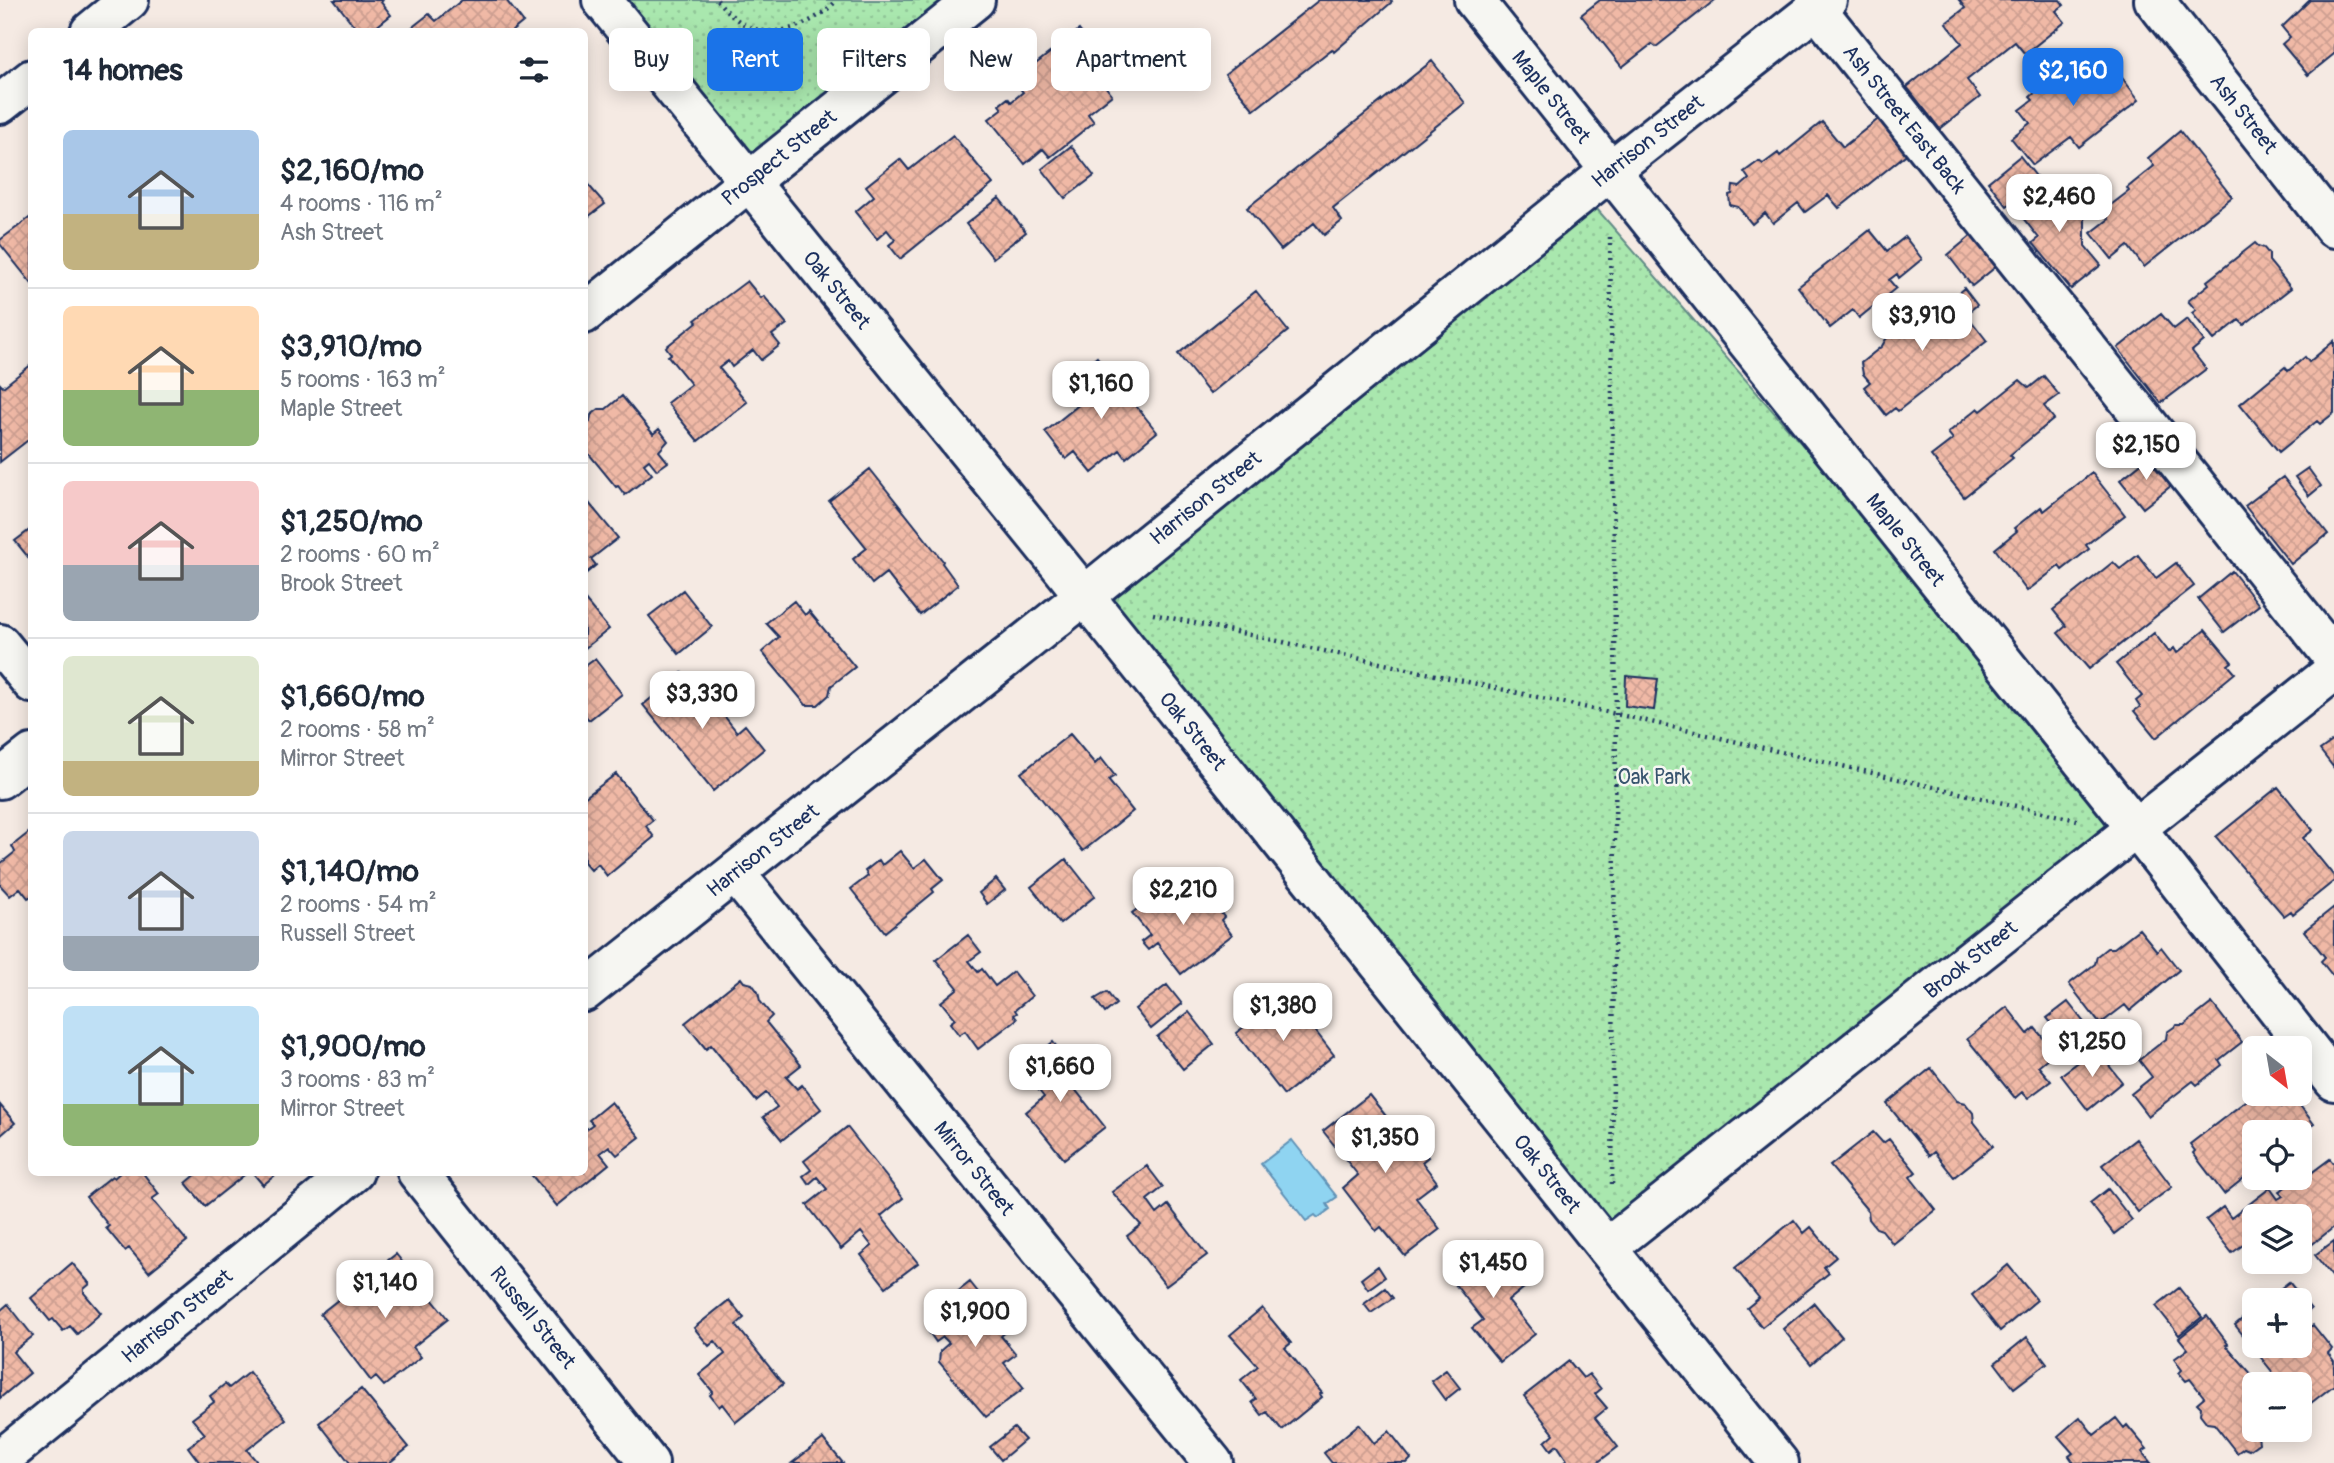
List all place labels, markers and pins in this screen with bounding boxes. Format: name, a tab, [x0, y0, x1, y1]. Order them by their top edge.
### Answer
pin: $2,160	[2016, 48, 2130, 108]
pin: $2,460	[2002, 174, 2116, 234]
pin: $3,910	[1865, 294, 1979, 353]
pin: $1,160	[1044, 362, 1158, 421]
pin: $2,150	[2089, 422, 2203, 482]
pin: $3,330	[645, 672, 759, 731]
pin: $2,210	[1126, 867, 1240, 927]
pin: $1,380	[1226, 984, 1340, 1043]
pin: $1,250	[2035, 1020, 2149, 1079]
pin: $1,660	[1003, 1044, 1117, 1104]
pin: $1,350	[1328, 1116, 1442, 1175]
pin: $1,450	[1436, 1240, 1550, 1300]
pin: $1,140	[328, 1260, 442, 1320]
pin: $1,900	[918, 1290, 1032, 1349]

